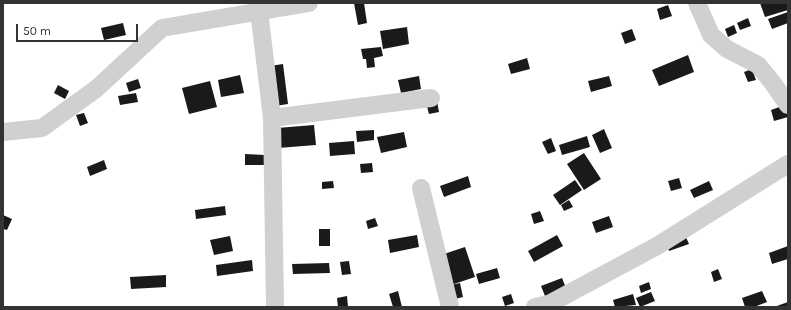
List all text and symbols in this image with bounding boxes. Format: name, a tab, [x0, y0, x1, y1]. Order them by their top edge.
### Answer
scale bar	[18, 16, 140, 42]
text: 50 m	[23, 24, 51, 38]

